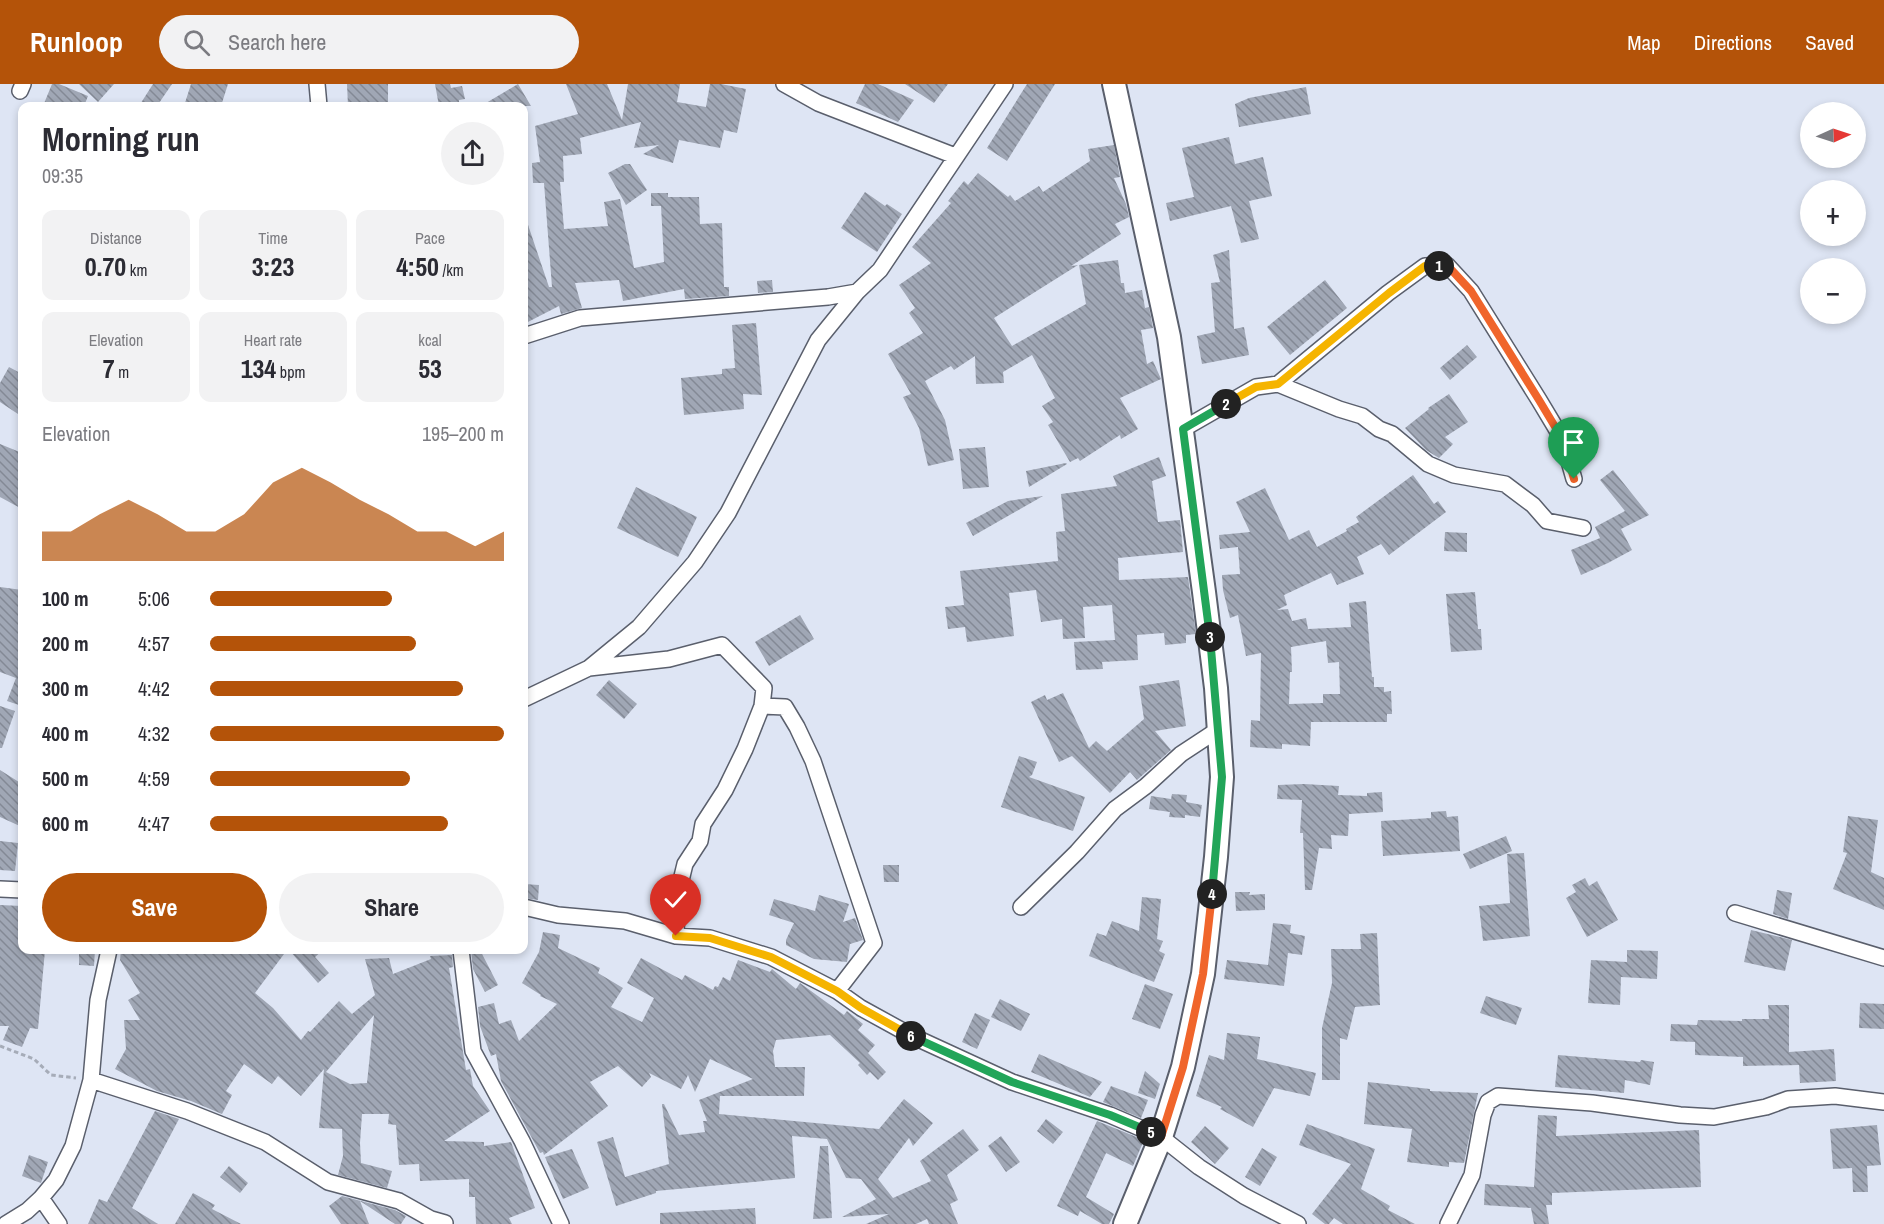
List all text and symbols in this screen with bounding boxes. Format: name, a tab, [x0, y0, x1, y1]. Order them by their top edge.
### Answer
search box	[159, 15, 579, 69]
text: Runloop	[30, 23, 123, 61]
icon: search	[180, 26, 213, 59]
text: Search here	[228, 27, 326, 57]
text: Map	[1627, 28, 1661, 57]
text: Directions	[1694, 28, 1772, 57]
text: Saved	[1805, 28, 1854, 57]
north arrow	[1800, 102, 1866, 168]
map controls	[1800, 102, 1866, 324]
text: Morning run	[42, 117, 200, 161]
button: share	[441, 122, 504, 185]
text: 09:35	[42, 162, 83, 189]
button: +	[1800, 180, 1866, 246]
text: Distance	[90, 227, 142, 249]
text: Time	[258, 227, 288, 249]
text: Pace	[415, 227, 445, 249]
text: 0.70	[85, 249, 126, 284]
text: 3:23	[252, 249, 294, 284]
text: 4:50	[396, 249, 439, 284]
pin: 1	[1424, 251, 1454, 281]
text: 1	[1435, 255, 1443, 277]
button: −	[1800, 258, 1866, 324]
text: km	[126, 259, 147, 281]
text: /km	[439, 259, 464, 281]
text: Elevation	[89, 329, 143, 351]
text: Heart rate	[244, 329, 302, 351]
text: kcal	[418, 329, 442, 351]
text: 7	[103, 351, 115, 386]
text: 134	[241, 351, 276, 386]
text: 53	[418, 351, 442, 386]
text: m	[115, 361, 129, 383]
text: bpm	[276, 361, 305, 383]
pin: 2	[1211, 389, 1241, 419]
text: 2	[1222, 393, 1230, 415]
pin	[1548, 417, 1599, 479]
text: Elevation	[42, 420, 110, 447]
text: 195–200 m	[422, 420, 504, 447]
icon: arrive	[1557, 426, 1590, 459]
text: 100 m	[42, 585, 89, 612]
text: 5:06	[138, 585, 170, 612]
pin: 3	[1195, 622, 1225, 652]
text: 3	[1206, 626, 1214, 648]
text: 200 m	[42, 630, 89, 657]
text: 4:57	[138, 630, 170, 657]
text: 300 m	[42, 675, 89, 702]
text: 4:42	[138, 675, 170, 702]
text: 400 m	[42, 720, 89, 747]
text: 4:32	[138, 720, 170, 747]
text: 500 m	[42, 765, 89, 792]
text: 4:59	[138, 765, 170, 792]
text: 600 m	[42, 810, 89, 837]
text: 4:47	[138, 810, 170, 837]
button: Save	[42, 873, 267, 942]
button: Share	[279, 873, 504, 942]
pin	[650, 874, 701, 936]
pin: 4	[1197, 879, 1227, 909]
icon: check	[659, 883, 692, 916]
text: 4	[1208, 883, 1216, 905]
pin: 6	[896, 1021, 926, 1051]
text: 6	[907, 1025, 915, 1047]
pin: 5	[1136, 1117, 1166, 1147]
text: 5	[1147, 1121, 1155, 1143]

